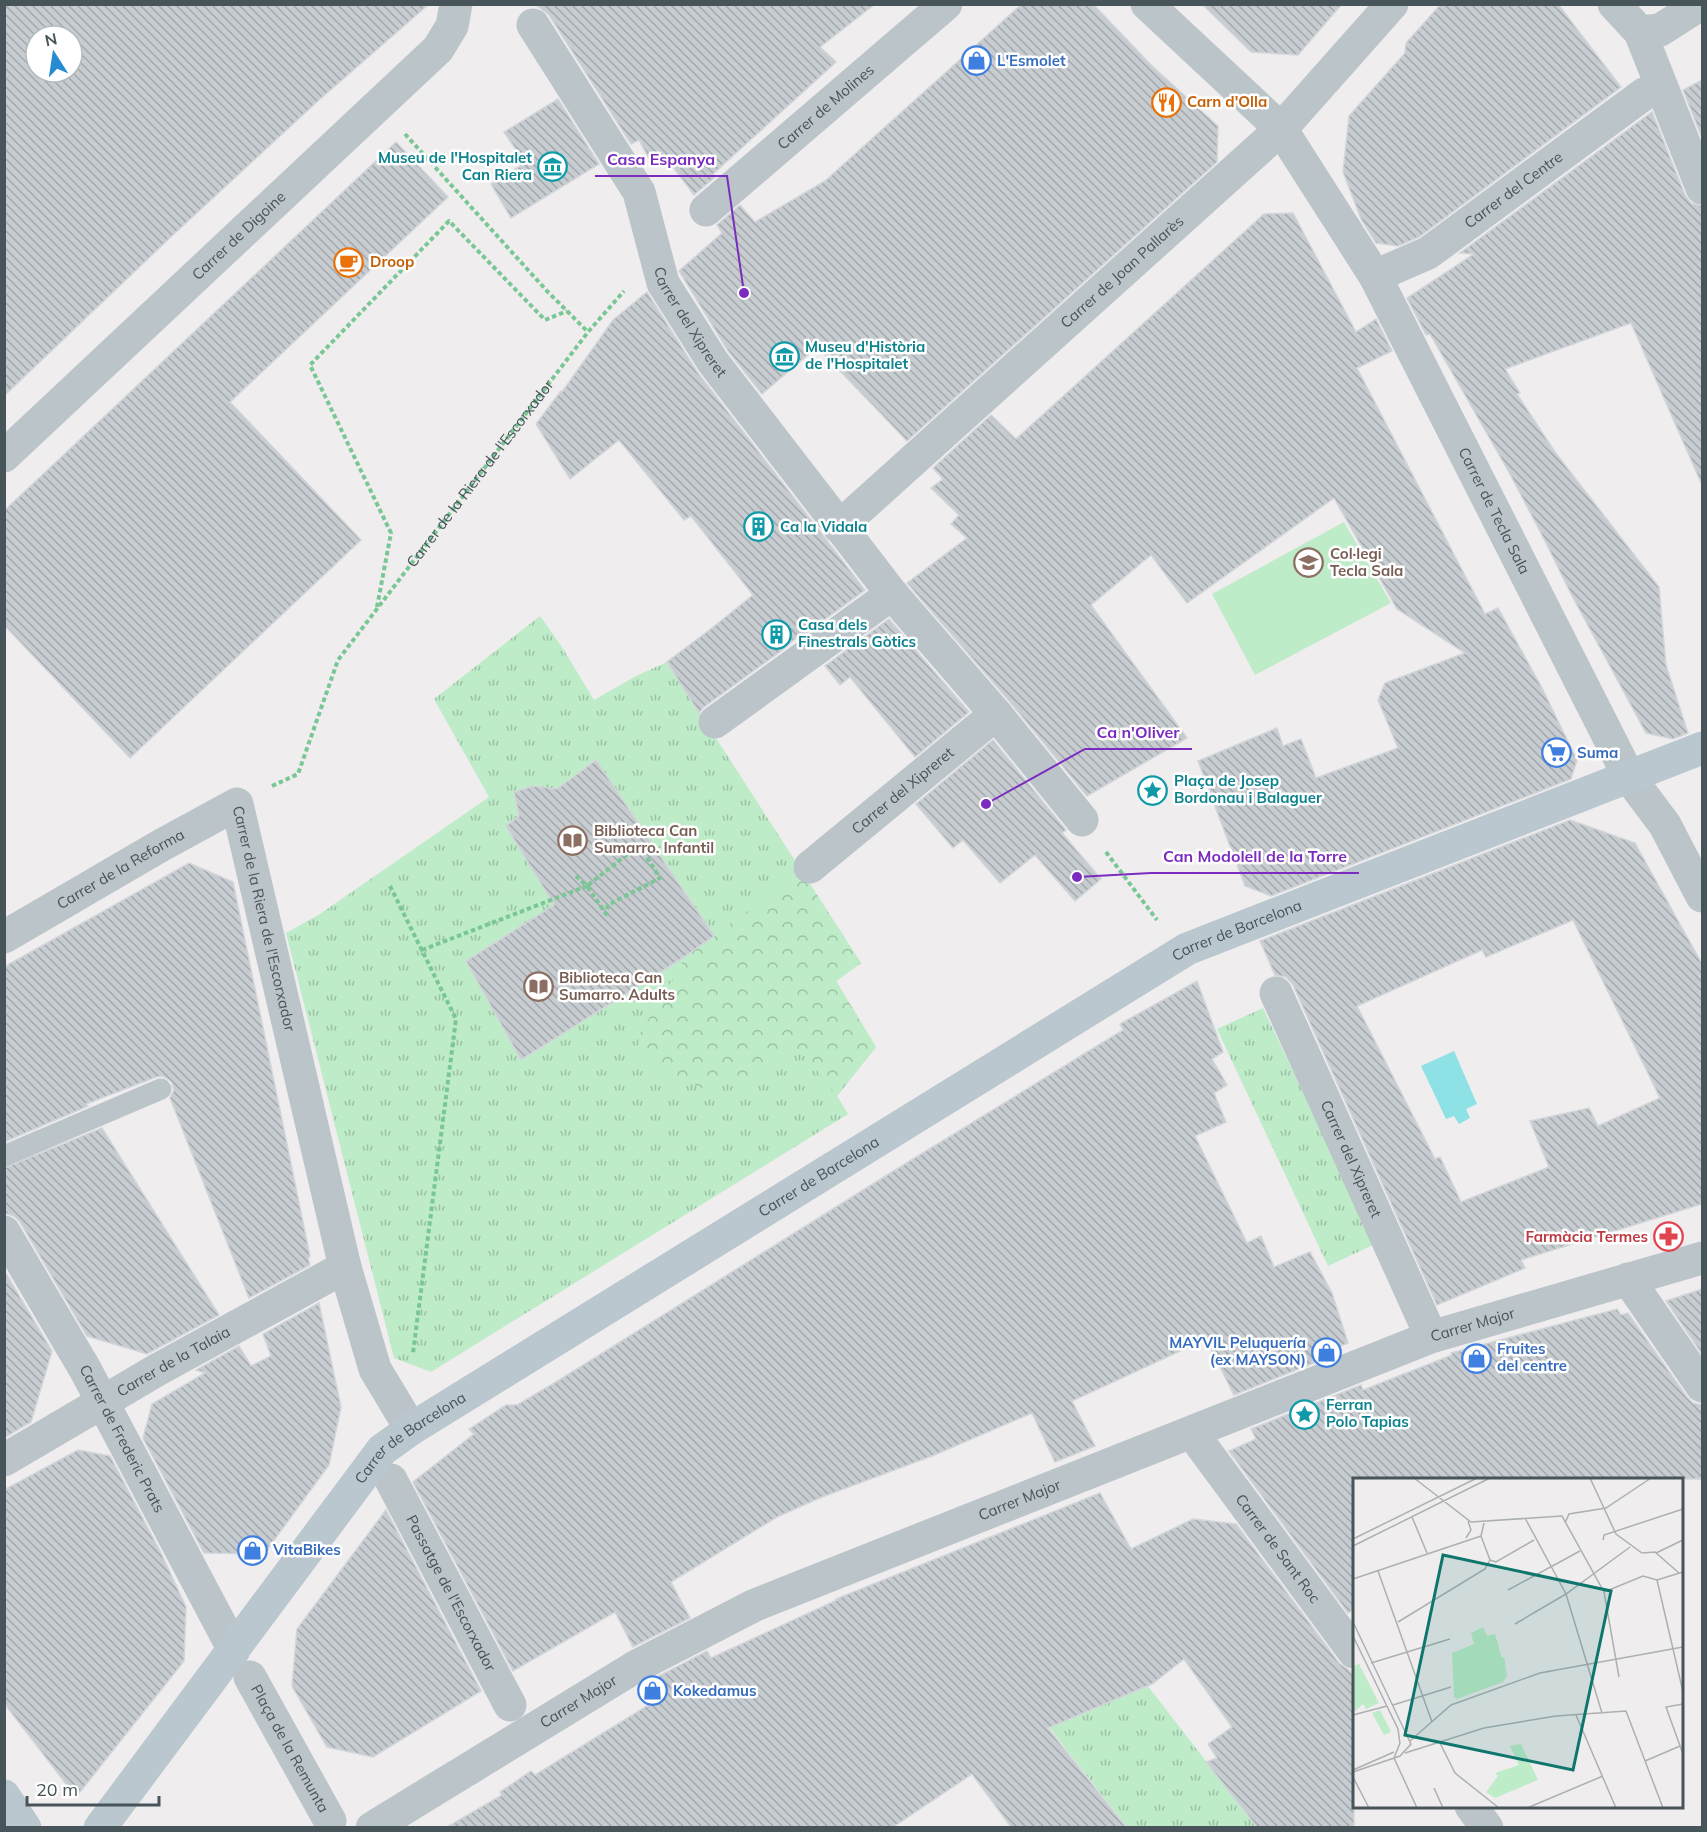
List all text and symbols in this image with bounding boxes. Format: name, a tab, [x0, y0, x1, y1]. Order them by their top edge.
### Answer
north arrow	[24, 24, 84, 84]
text: N	[43, 28, 59, 50]
shop icon: L'Esmolet	[960, 45, 992, 77]
place label: L'Esmolet	[997, 51, 1066, 70]
street label: Carrer de Molines	[773, 60, 878, 153]
restaurant icon: Carn d'Olla	[1150, 86, 1182, 118]
place label: Carn d'Olla	[1187, 92, 1267, 111]
callout: Casa Espanya	[595, 142, 727, 176]
street label: Carrer del Centre	[1460, 147, 1566, 232]
place label: Museu de l'Hospitalet Can Riera	[378, 148, 532, 184]
text: Casa Espanya	[607, 149, 715, 169]
museum icon: Museu de l'Hospitalet Can Riera	[537, 151, 569, 183]
street label: Carrer de Digoine	[188, 187, 289, 284]
street label: Carrer de Joan Pallarès	[1056, 211, 1187, 332]
cafe icon: Droop	[333, 246, 365, 278]
place label: Droop	[370, 252, 414, 271]
street label: Carrer del Xipreret	[650, 265, 731, 381]
place label: Museu d'Història de l'Hospitalet	[805, 337, 925, 373]
museum icon: Museu d'Història de l'Hospitalet	[768, 340, 800, 372]
street label: Carrer de la Riera de l'Escorxador	[402, 375, 558, 571]
street label: Carrer de Tecla Sala	[1454, 444, 1535, 577]
building icon: Ca la Vidala	[743, 511, 775, 543]
place label: Ca la Vidala	[780, 517, 867, 536]
place label: Col·legi Tecla Sala	[1330, 544, 1403, 580]
school or university icon: Col·legi Tecla Sala	[1293, 547, 1325, 579]
place label: Casa dels Finestrals Gòtics	[798, 615, 916, 651]
building icon: Casa dels Finestrals Gòtics	[761, 618, 793, 650]
callout: Ca n'Oliver	[1085, 715, 1192, 749]
text: Ca n'Oliver	[1096, 722, 1180, 742]
supermarket icon: Suma	[1540, 737, 1572, 769]
street label: Carrer del Xipreret	[847, 743, 957, 838]
place label: Suma	[1577, 743, 1618, 762]
place label: Plaça de Josep Bordonau i Balaguer	[1174, 771, 1322, 807]
place icon: Plaça de Josep Bordonau i Balaguer	[1137, 774, 1169, 806]
street label: Carrer de la Riera de l'Escorxador	[229, 804, 300, 1034]
place label: Biblioteca Can Sumarro. Infantil	[594, 821, 714, 857]
street label: Carrer de la Reforma	[53, 824, 188, 913]
library icon: Biblioteca Can Sumarro. Infantil	[557, 824, 589, 856]
callout: Can Modolell de la Torre	[1151, 839, 1359, 873]
text: Can Modolell de la Torre	[1163, 846, 1347, 866]
street label: Carrer de Barcelona	[1168, 895, 1304, 965]
place label: Biblioteca Can Sumarro. Adults	[559, 968, 675, 1004]
library icon: Biblioteca Can Sumarro. Adults	[522, 971, 554, 1003]
street label: Carrer del Xipreret	[1317, 1097, 1386, 1220]
street label: Carrer de Barcelona	[755, 1132, 882, 1221]
pharmacy icon: Farmàcia Termes	[1653, 1221, 1685, 1253]
place label: Farmàcia Termes	[1525, 1227, 1648, 1246]
street label: Carrer Major	[1428, 1303, 1517, 1346]
street label: Carrer de la Talaia	[113, 1322, 233, 1401]
place label: MAYVIL Peluquería (ex MAYSON)	[1169, 1333, 1306, 1369]
shop icon: MAYVIL Peluquería (ex MAYSON)	[1311, 1336, 1343, 1368]
place label: Fruites del centre	[1497, 1339, 1567, 1375]
shop icon: Fruites del centre	[1460, 1342, 1492, 1374]
street label: Carrer de Frederic Prats	[75, 1361, 169, 1516]
street label: Carrer de Barcelona	[350, 1387, 469, 1487]
place label: Ferran Polo Tapias	[1326, 1395, 1409, 1431]
place icon: Ferran Polo Tapias	[1289, 1398, 1321, 1430]
street label: Carrer Major	[975, 1475, 1064, 1525]
inset map	[1353, 1478, 1683, 1808]
street label: Carrer de Sant Roc	[1231, 1490, 1325, 1607]
street label: Passatge de l'Escorxador	[402, 1511, 501, 1675]
shop icon: VitaBikes	[236, 1534, 268, 1566]
place label: VitaBikes	[272, 1540, 341, 1559]
street label: Carrer Major	[536, 1670, 621, 1732]
shop icon: Kokedamus	[636, 1675, 668, 1707]
street label: Plaça de la Remunta	[247, 1681, 333, 1816]
place label: Kokedamus	[673, 1681, 757, 1700]
scale bar	[27, 1769, 159, 1807]
text: 20 m	[36, 1778, 78, 1801]

